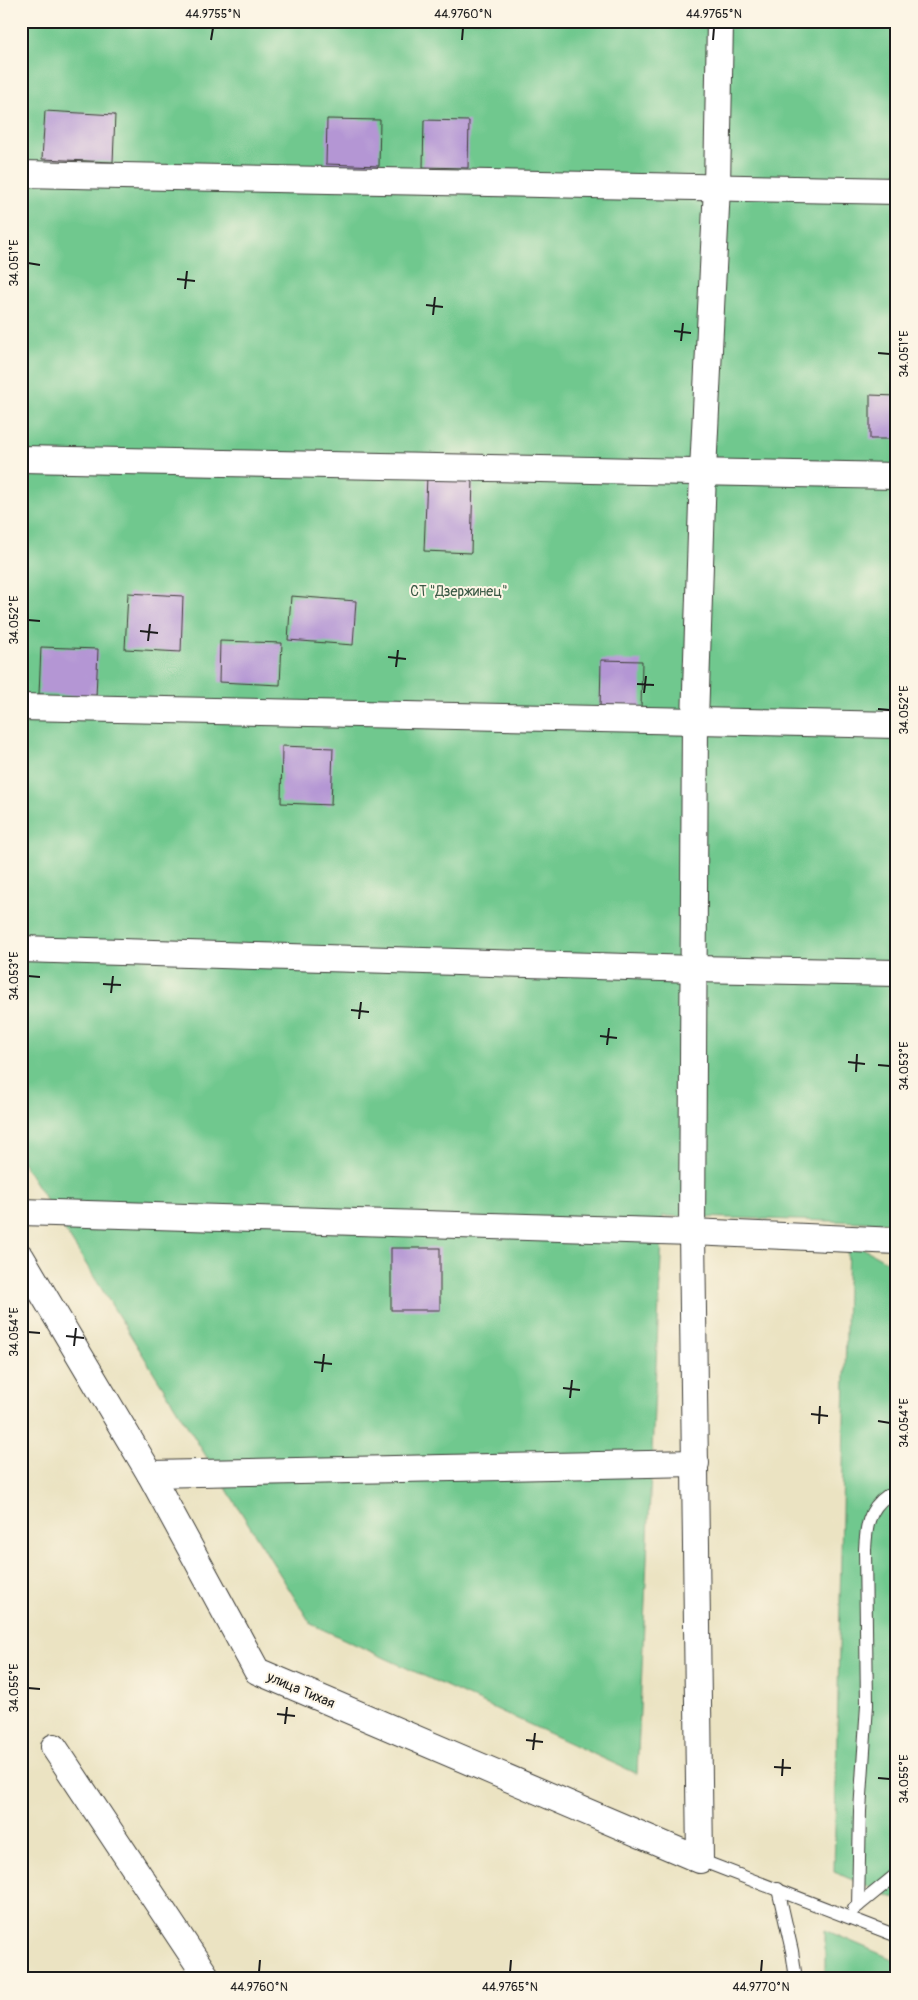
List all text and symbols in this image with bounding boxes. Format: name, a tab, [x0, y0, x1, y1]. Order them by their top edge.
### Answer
text: 44.9755°N	[185, 7, 241, 22]
text: 44.9760°N	[434, 7, 492, 22]
text: 44.9765°N	[686, 7, 742, 22]
text: 34.051°E	[7, 239, 22, 287]
text: 34.051°E	[897, 330, 912, 378]
park label: СТ "Дзержинец"	[410, 583, 508, 600]
text: 34.052°E	[7, 595, 22, 645]
text: 34.052°E	[897, 685, 912, 735]
text: 34.053°E	[7, 951, 22, 1001]
text: 34.053°E	[897, 1041, 912, 1091]
text: 34.054°E	[7, 1307, 22, 1357]
text: 34.054°E	[897, 1398, 912, 1448]
text: 34.055°E	[7, 1664, 22, 1712]
street label: улица Тихая	[264, 1668, 337, 1712]
text: 34.055°E	[897, 1755, 912, 1803]
text: 44.9760°N	[230, 1980, 288, 1995]
text: 44.9765°N	[482, 1980, 538, 1995]
text: 44.9770°N	[733, 1980, 790, 1995]

